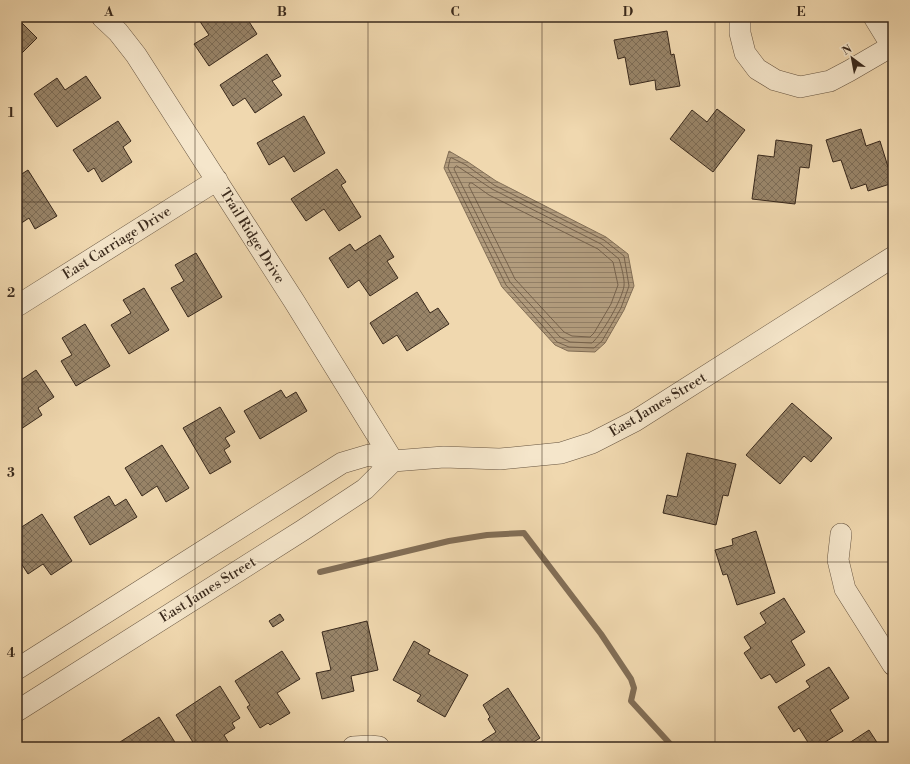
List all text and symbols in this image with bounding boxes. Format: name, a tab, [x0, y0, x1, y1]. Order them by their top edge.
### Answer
text: A	[103, 4, 114, 20]
text: B	[277, 4, 287, 20]
text: C	[450, 4, 460, 20]
text: D	[623, 4, 633, 20]
text: E	[796, 4, 806, 20]
north arrow	[832, 38, 872, 78]
text: N	[840, 42, 855, 59]
text: 1	[8, 105, 15, 121]
street label: Trail Ridge Drive	[216, 185, 288, 287]
street label: East Carriage Drive	[59, 202, 175, 284]
text: 2	[7, 285, 15, 301]
street label: East James Street	[606, 369, 710, 441]
text: 3	[7, 465, 15, 481]
street label: East James Street	[156, 553, 260, 627]
text: 4	[7, 645, 16, 661]

